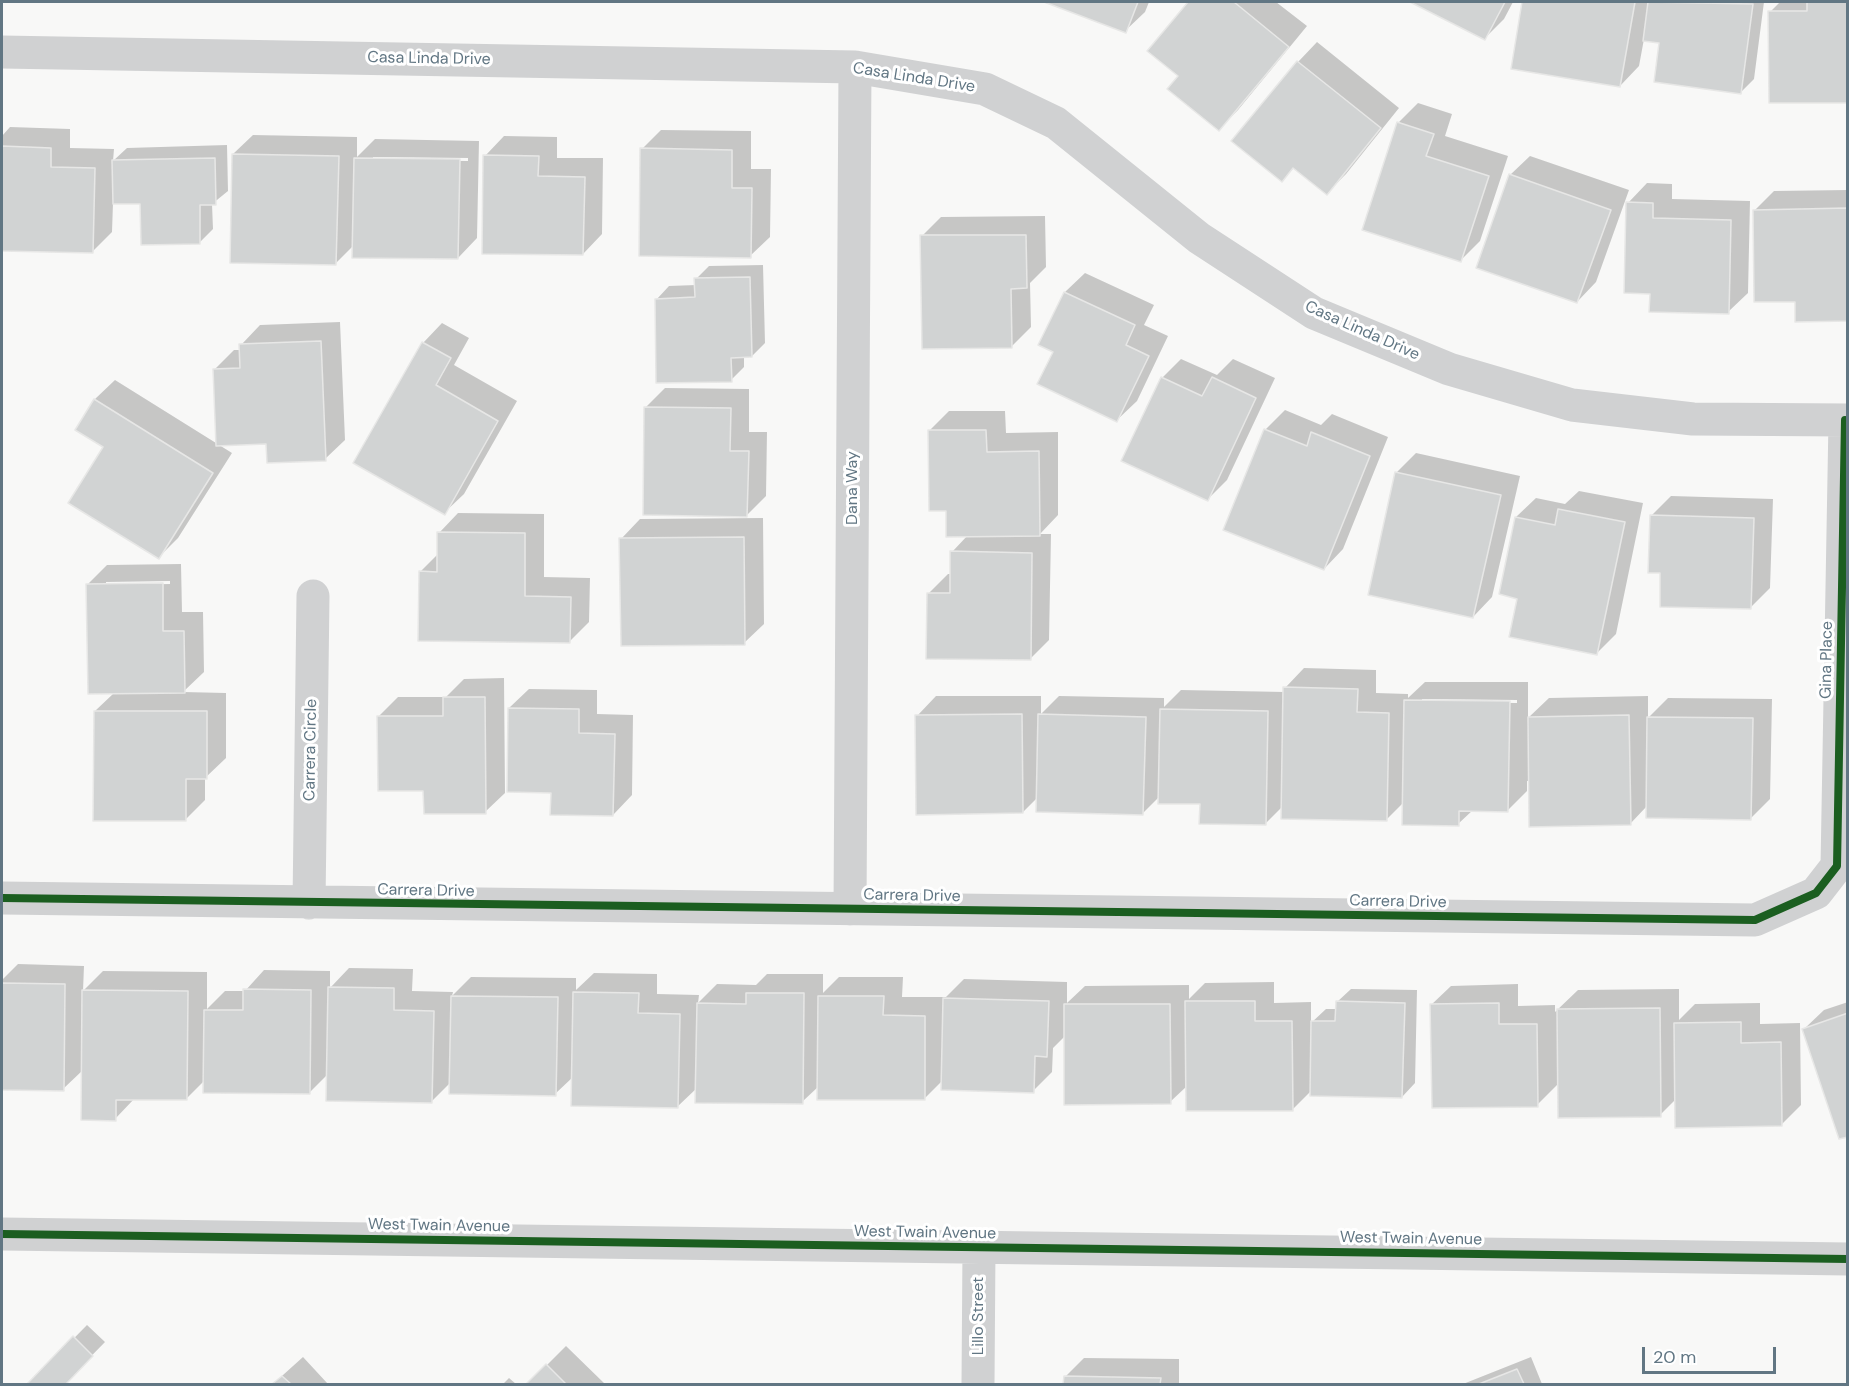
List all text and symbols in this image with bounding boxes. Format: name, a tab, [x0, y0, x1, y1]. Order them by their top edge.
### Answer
street label: Casa Linda Drive	[367, 48, 491, 70]
street label: Casa Linda Drive	[852, 59, 976, 97]
street label: Casa Linda Drive	[1302, 297, 1422, 365]
street label: Dana Way	[843, 451, 863, 525]
street label: Gina Place	[1817, 621, 1837, 699]
street label: Carrera Circle	[301, 699, 321, 801]
street label: Carrera Drive	[377, 881, 475, 901]
street label: Carrera Drive	[863, 886, 961, 906]
street label: Carrera Drive	[1349, 892, 1447, 912]
street label: West Twain Avenue	[368, 1215, 510, 1237]
street label: West Twain Avenue	[854, 1222, 996, 1244]
street label: West Twain Avenue	[1340, 1228, 1482, 1250]
street label: Lillo Street	[969, 1277, 989, 1355]
scale bar	[1645, 1335, 1778, 1373]
text: 20 m	[1653, 1345, 1696, 1369]

